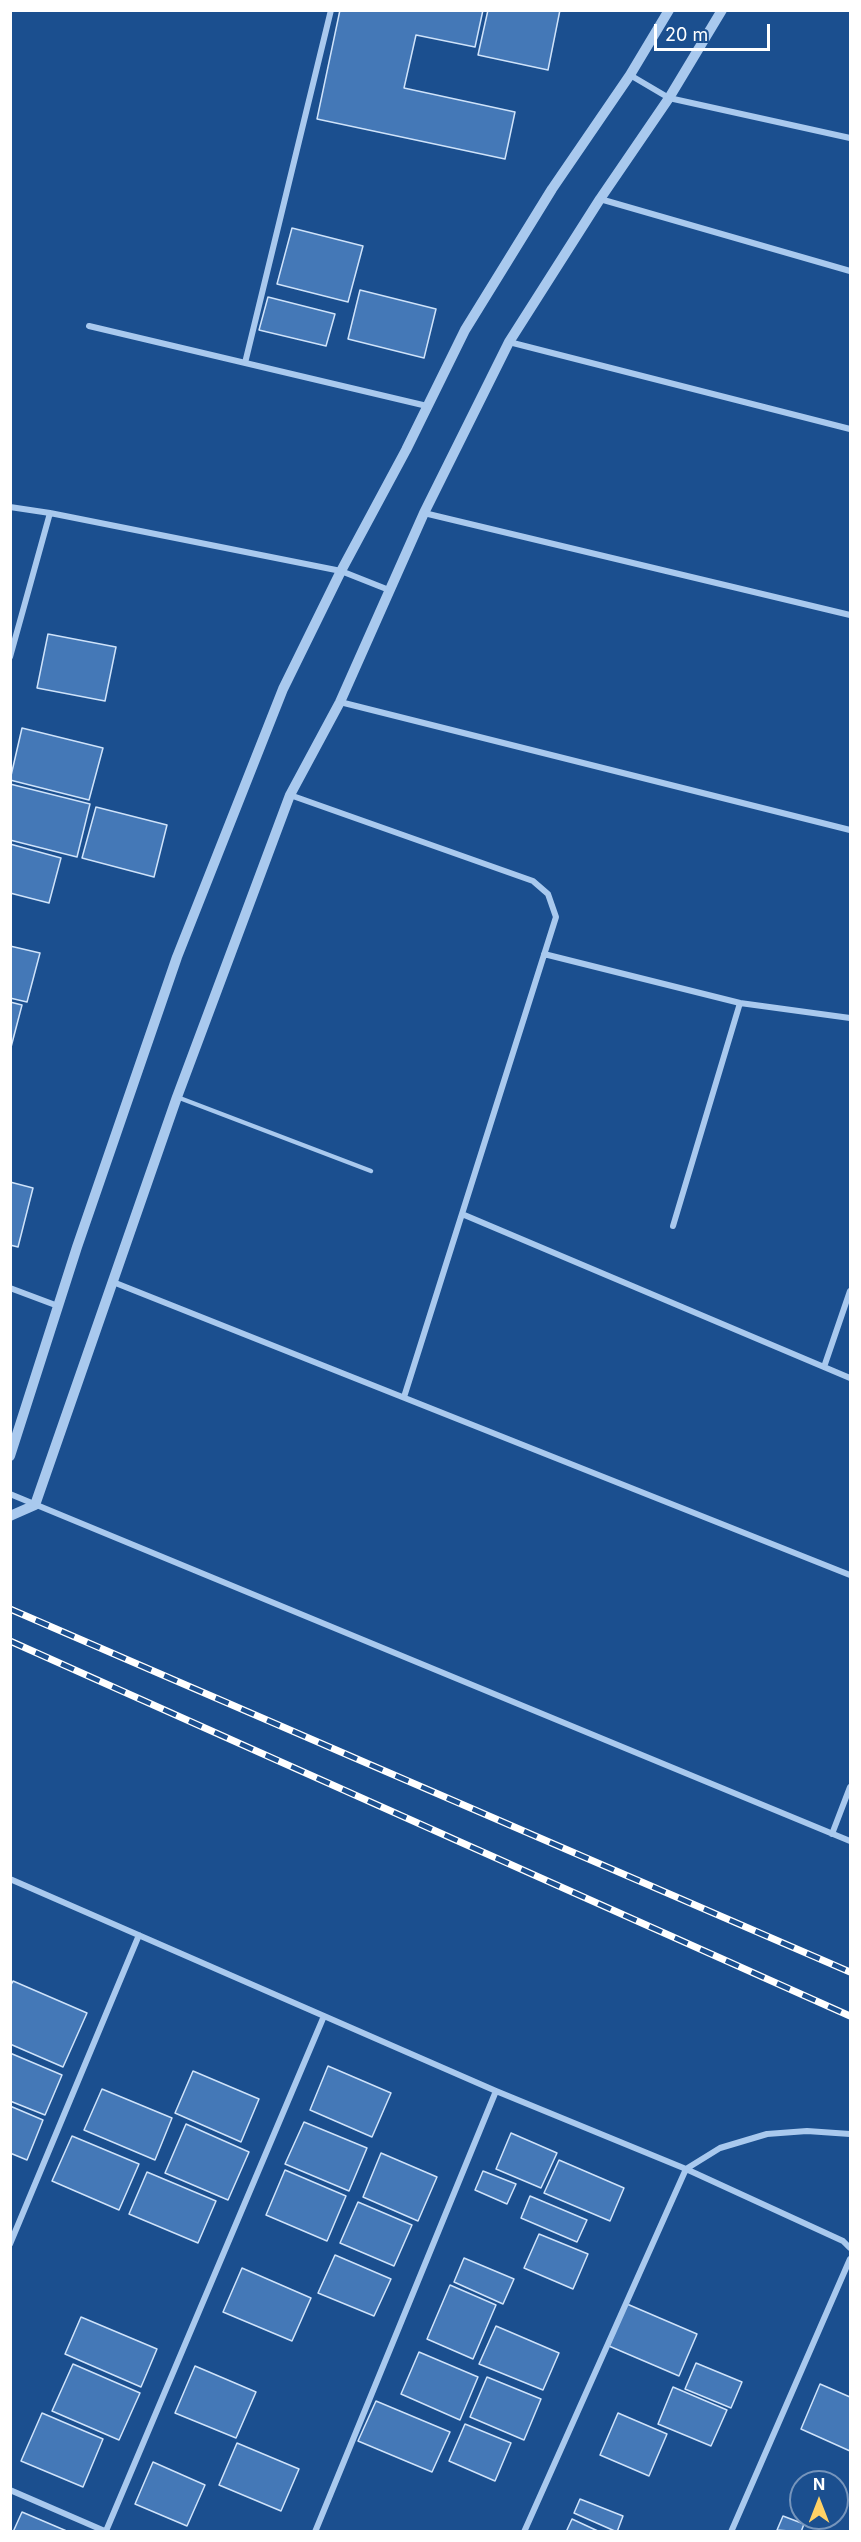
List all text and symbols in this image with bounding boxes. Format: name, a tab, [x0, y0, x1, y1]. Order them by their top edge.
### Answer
scale bar	[657, 12, 772, 50]
text: 20 m	[665, 24, 708, 45]
north arrow	[789, 2470, 849, 2530]
text: N	[813, 2474, 825, 2494]

